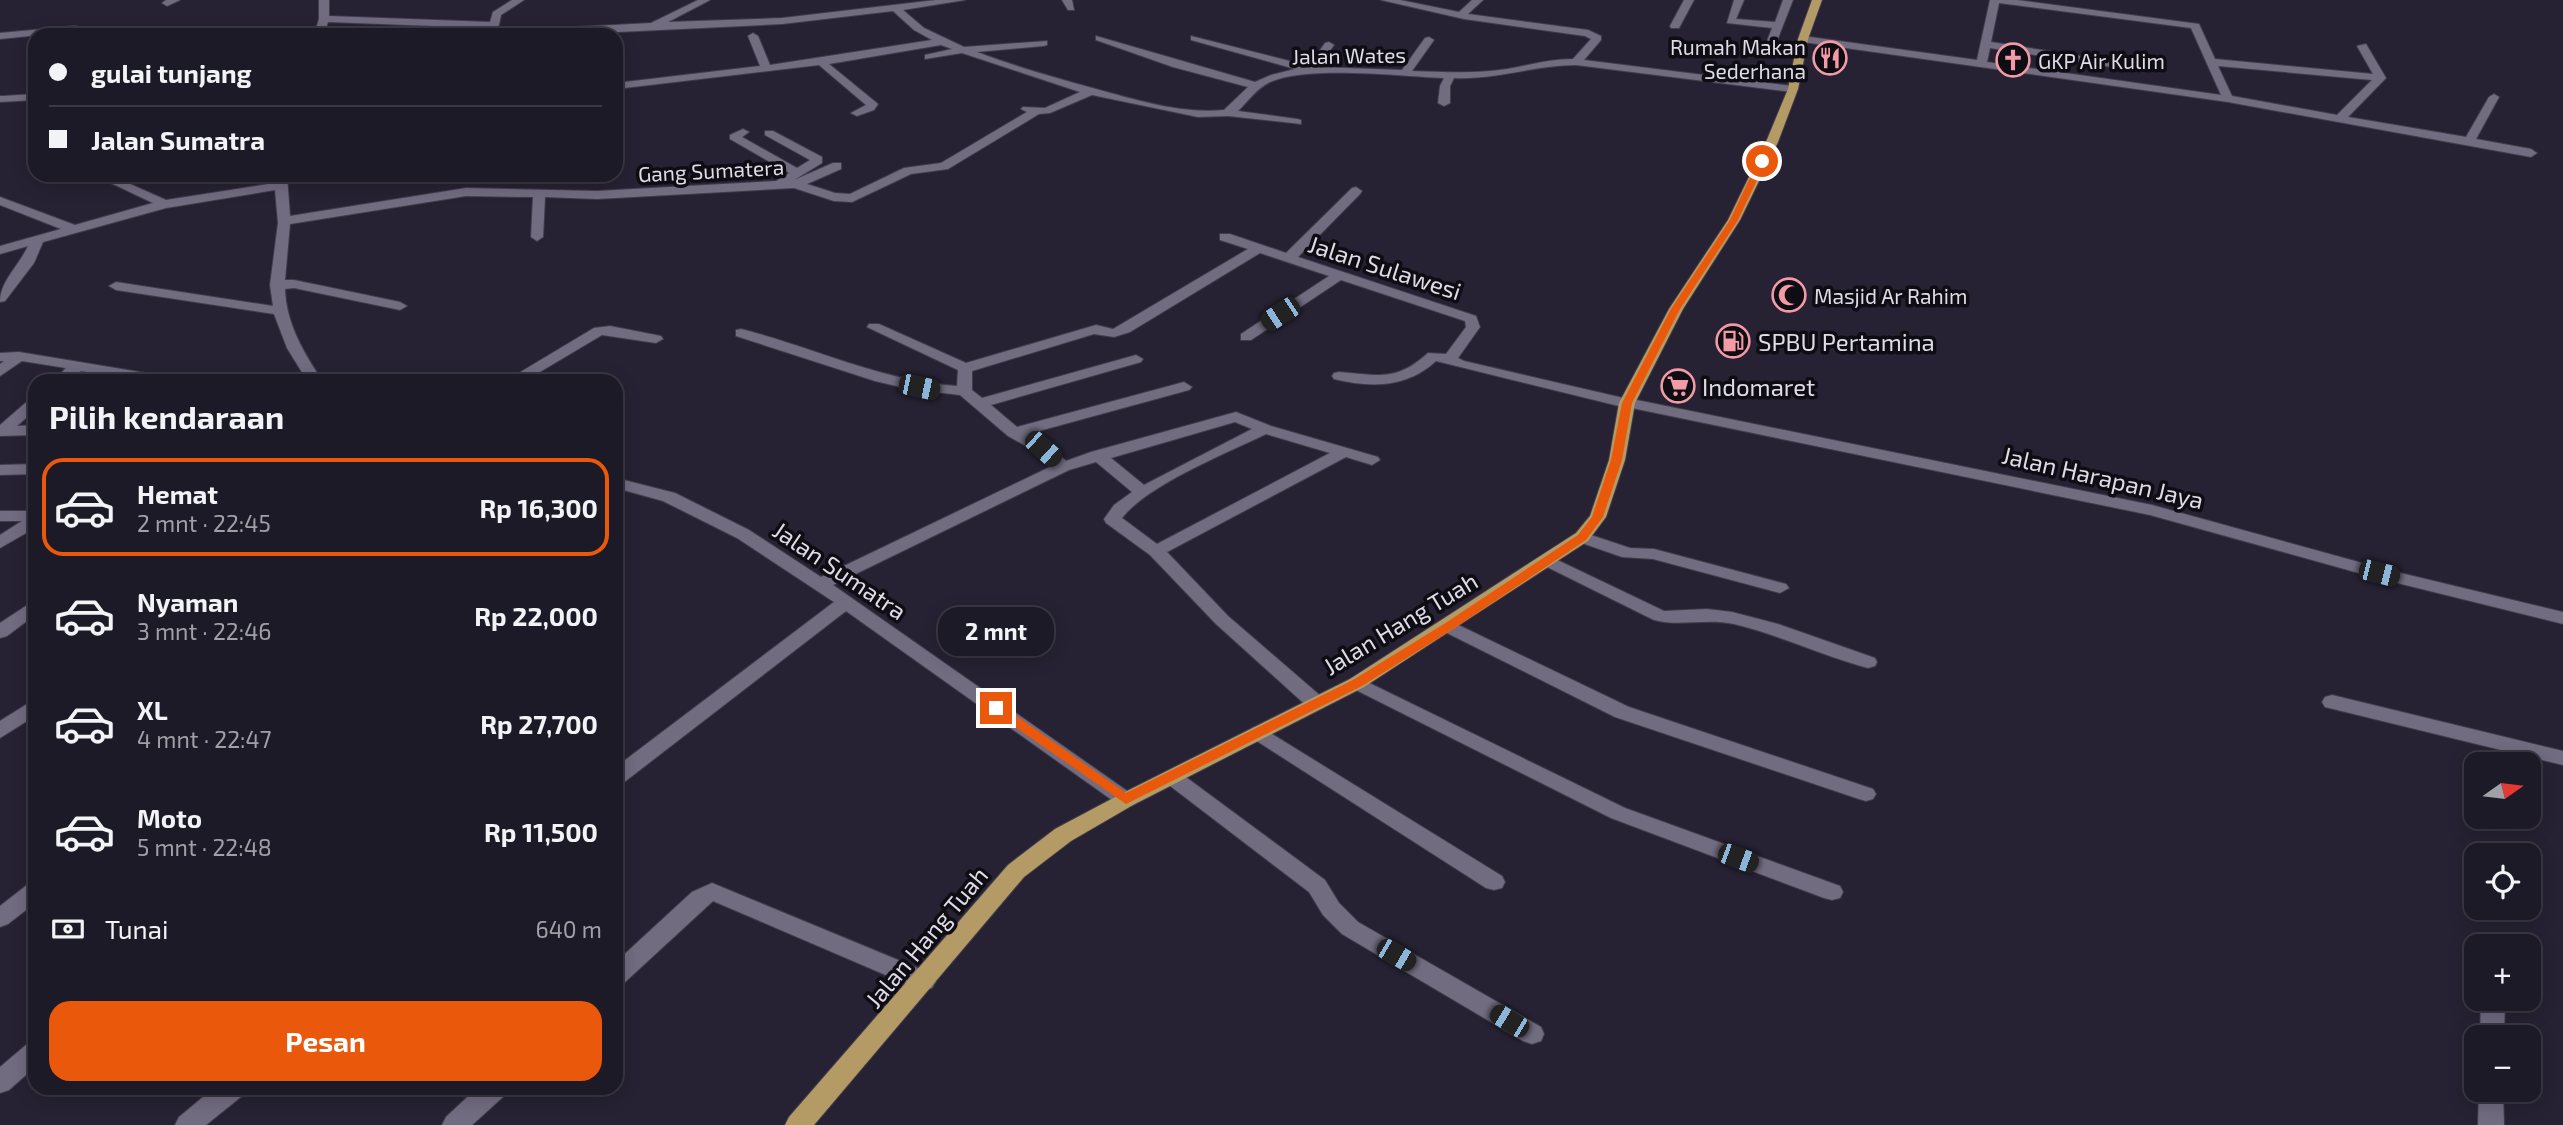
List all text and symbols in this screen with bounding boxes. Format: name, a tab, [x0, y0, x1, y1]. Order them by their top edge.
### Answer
place label: Rumah Makan Sederhana	[1670, 34, 1806, 83]
restaurant icon: Rumah Makan Sederhana	[1811, 39, 1849, 77]
church icon: GKP Air Kulim	[1994, 41, 2032, 79]
street label: Jalan Wates	[1292, 42, 1406, 68]
place label: GKP Air Kulim	[2038, 48, 2165, 73]
text: gulai tunjang	[91, 57, 252, 88]
text: Jalan Sumatra	[91, 124, 265, 155]
route start	[1746, 145, 1778, 177]
street label: Gang Sumatera	[637, 154, 785, 186]
street label: Jalan Sulawesi	[1305, 229, 1465, 305]
mosque icon: Masjid Ar Rahim	[1770, 276, 1808, 314]
place label: Masjid Ar Rahim	[1814, 283, 1967, 309]
car	[1257, 294, 1304, 334]
fuel station icon: SPBU Pertamina	[1714, 322, 1752, 360]
place label: SPBU Pertamina	[1758, 327, 1935, 356]
supermarket icon: Indomaret	[1659, 367, 1697, 405]
car	[897, 372, 942, 402]
place label: Indomaret	[1702, 372, 1815, 401]
text: Pilih kendaraan	[49, 397, 284, 435]
car	[1021, 427, 1066, 471]
street label: Jalan Harapan Jaya	[1999, 440, 2207, 514]
icon: car	[53, 476, 116, 539]
text: Hemat	[137, 478, 218, 509]
text: Rp 16,300	[480, 492, 598, 523]
text: 2 mnt · 22:45	[137, 509, 271, 537]
street label: Jalan Sumatra	[768, 515, 912, 625]
car	[2357, 558, 2402, 588]
street label: Jalan Hang Tuah	[1318, 566, 1482, 680]
icon: car	[53, 584, 116, 647]
text: Nyaman	[137, 586, 238, 617]
text: Rp 22,000	[474, 600, 598, 631]
callout: 2 mnt	[938, 606, 1054, 656]
text: 3 mnt · 22:46	[137, 617, 271, 645]
text: 2 mnt	[965, 617, 1027, 645]
icon: car	[53, 692, 116, 755]
route end	[980, 692, 1012, 724]
text: XL	[137, 694, 168, 725]
text: Rp 27,700	[480, 708, 598, 739]
text: 4 mnt · 22:47	[137, 725, 271, 753]
north arrow	[2464, 752, 2541, 830]
map controls	[2464, 752, 2541, 1102]
icon: car	[53, 800, 116, 863]
text: Moto	[137, 802, 202, 833]
text: Rp 11,500	[484, 816, 598, 847]
text: 5 mnt · 22:48	[137, 833, 272, 861]
car	[1715, 841, 1762, 875]
button: locate	[2464, 843, 2541, 920]
street label: Jalan Hang Tuah	[859, 861, 993, 1013]
icon: cash	[49, 910, 87, 948]
text: Tunai	[105, 913, 168, 944]
text: 640 m	[536, 915, 602, 943]
button: +	[2464, 934, 2541, 1011]
car	[1373, 935, 1420, 975]
button: Pesan	[49, 1001, 602, 1081]
car	[1486, 1001, 1533, 1041]
button: −	[2464, 1025, 2541, 1102]

